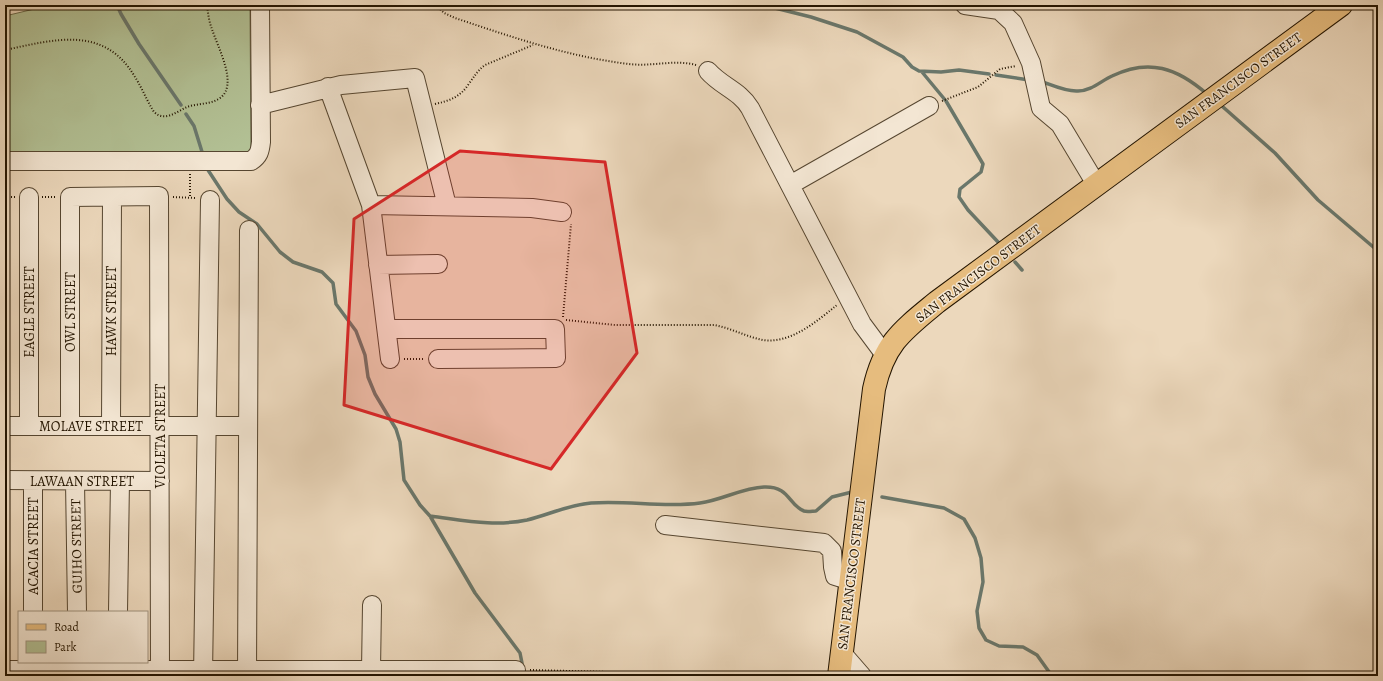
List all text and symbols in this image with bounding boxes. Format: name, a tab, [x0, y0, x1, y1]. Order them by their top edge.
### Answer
street label: SAN FRANCISCO STREET	[1171, 28, 1306, 133]
street label: SAN FRANCISCO STREET	[912, 220, 1045, 327]
street label: HAWK STREET	[102, 265, 121, 356]
street label: EAGLE STREET	[20, 266, 39, 358]
street label: OWL STREET	[61, 272, 80, 352]
street label: VIOLETA STREET	[151, 383, 170, 489]
street label: MOLAVE STREET	[39, 417, 143, 436]
street label: LAWAAN STREET	[30, 472, 135, 491]
street label: ACACIA STREET	[24, 497, 43, 596]
street label: SAN FRANCISCO STREET	[833, 497, 870, 651]
street label: GUIHO STREET	[66, 498, 87, 594]
legend	[18, 611, 148, 663]
text: Road	[54, 619, 80, 635]
text: Park	[54, 639, 77, 655]

